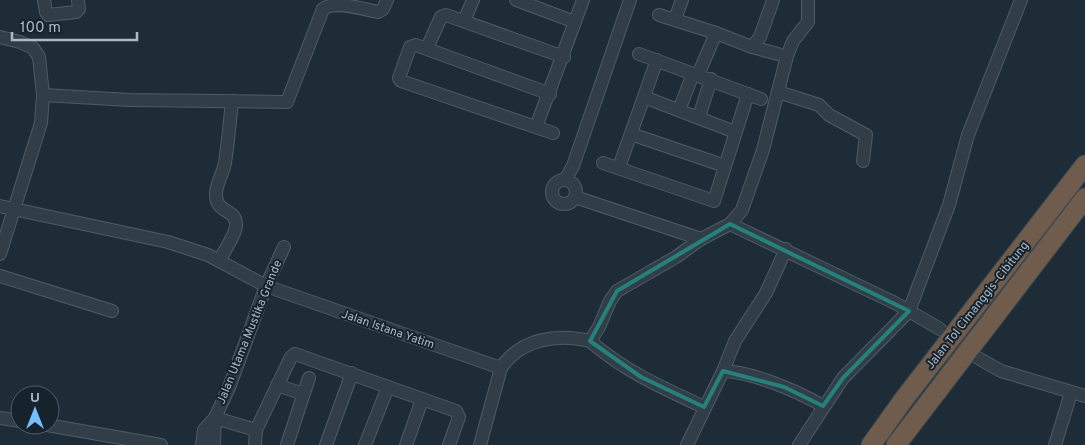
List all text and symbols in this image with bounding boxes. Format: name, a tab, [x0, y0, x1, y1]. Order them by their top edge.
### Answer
scale bar	[12, 10, 138, 42]
text: 100 m	[20, 19, 61, 38]
street label: Jalan Tol Cimanggis–Cibitung	[923, 238, 1033, 373]
street label: Jalan Utama Mustika Grande	[214, 258, 286, 407]
street label: Jalan Istana Yatim	[339, 306, 436, 353]
north arrow	[10, 385, 60, 435]
text: U	[30, 390, 40, 407]

